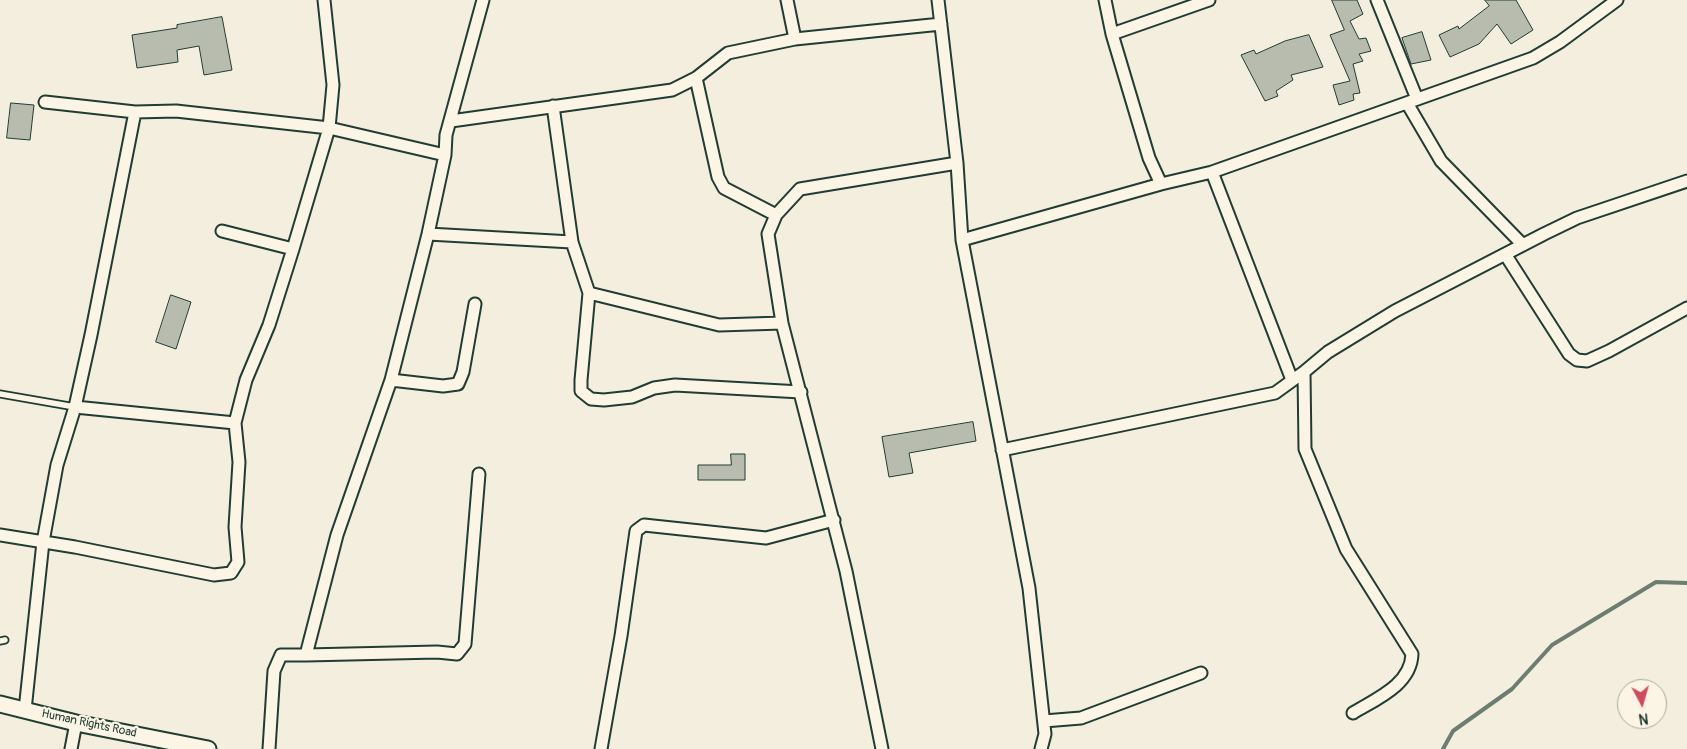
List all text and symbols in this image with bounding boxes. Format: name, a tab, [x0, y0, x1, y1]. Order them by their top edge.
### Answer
north arrow	[1617, 679, 1667, 729]
street label: Human Rights Road	[40, 707, 138, 741]
text: N	[1638, 709, 1649, 727]

